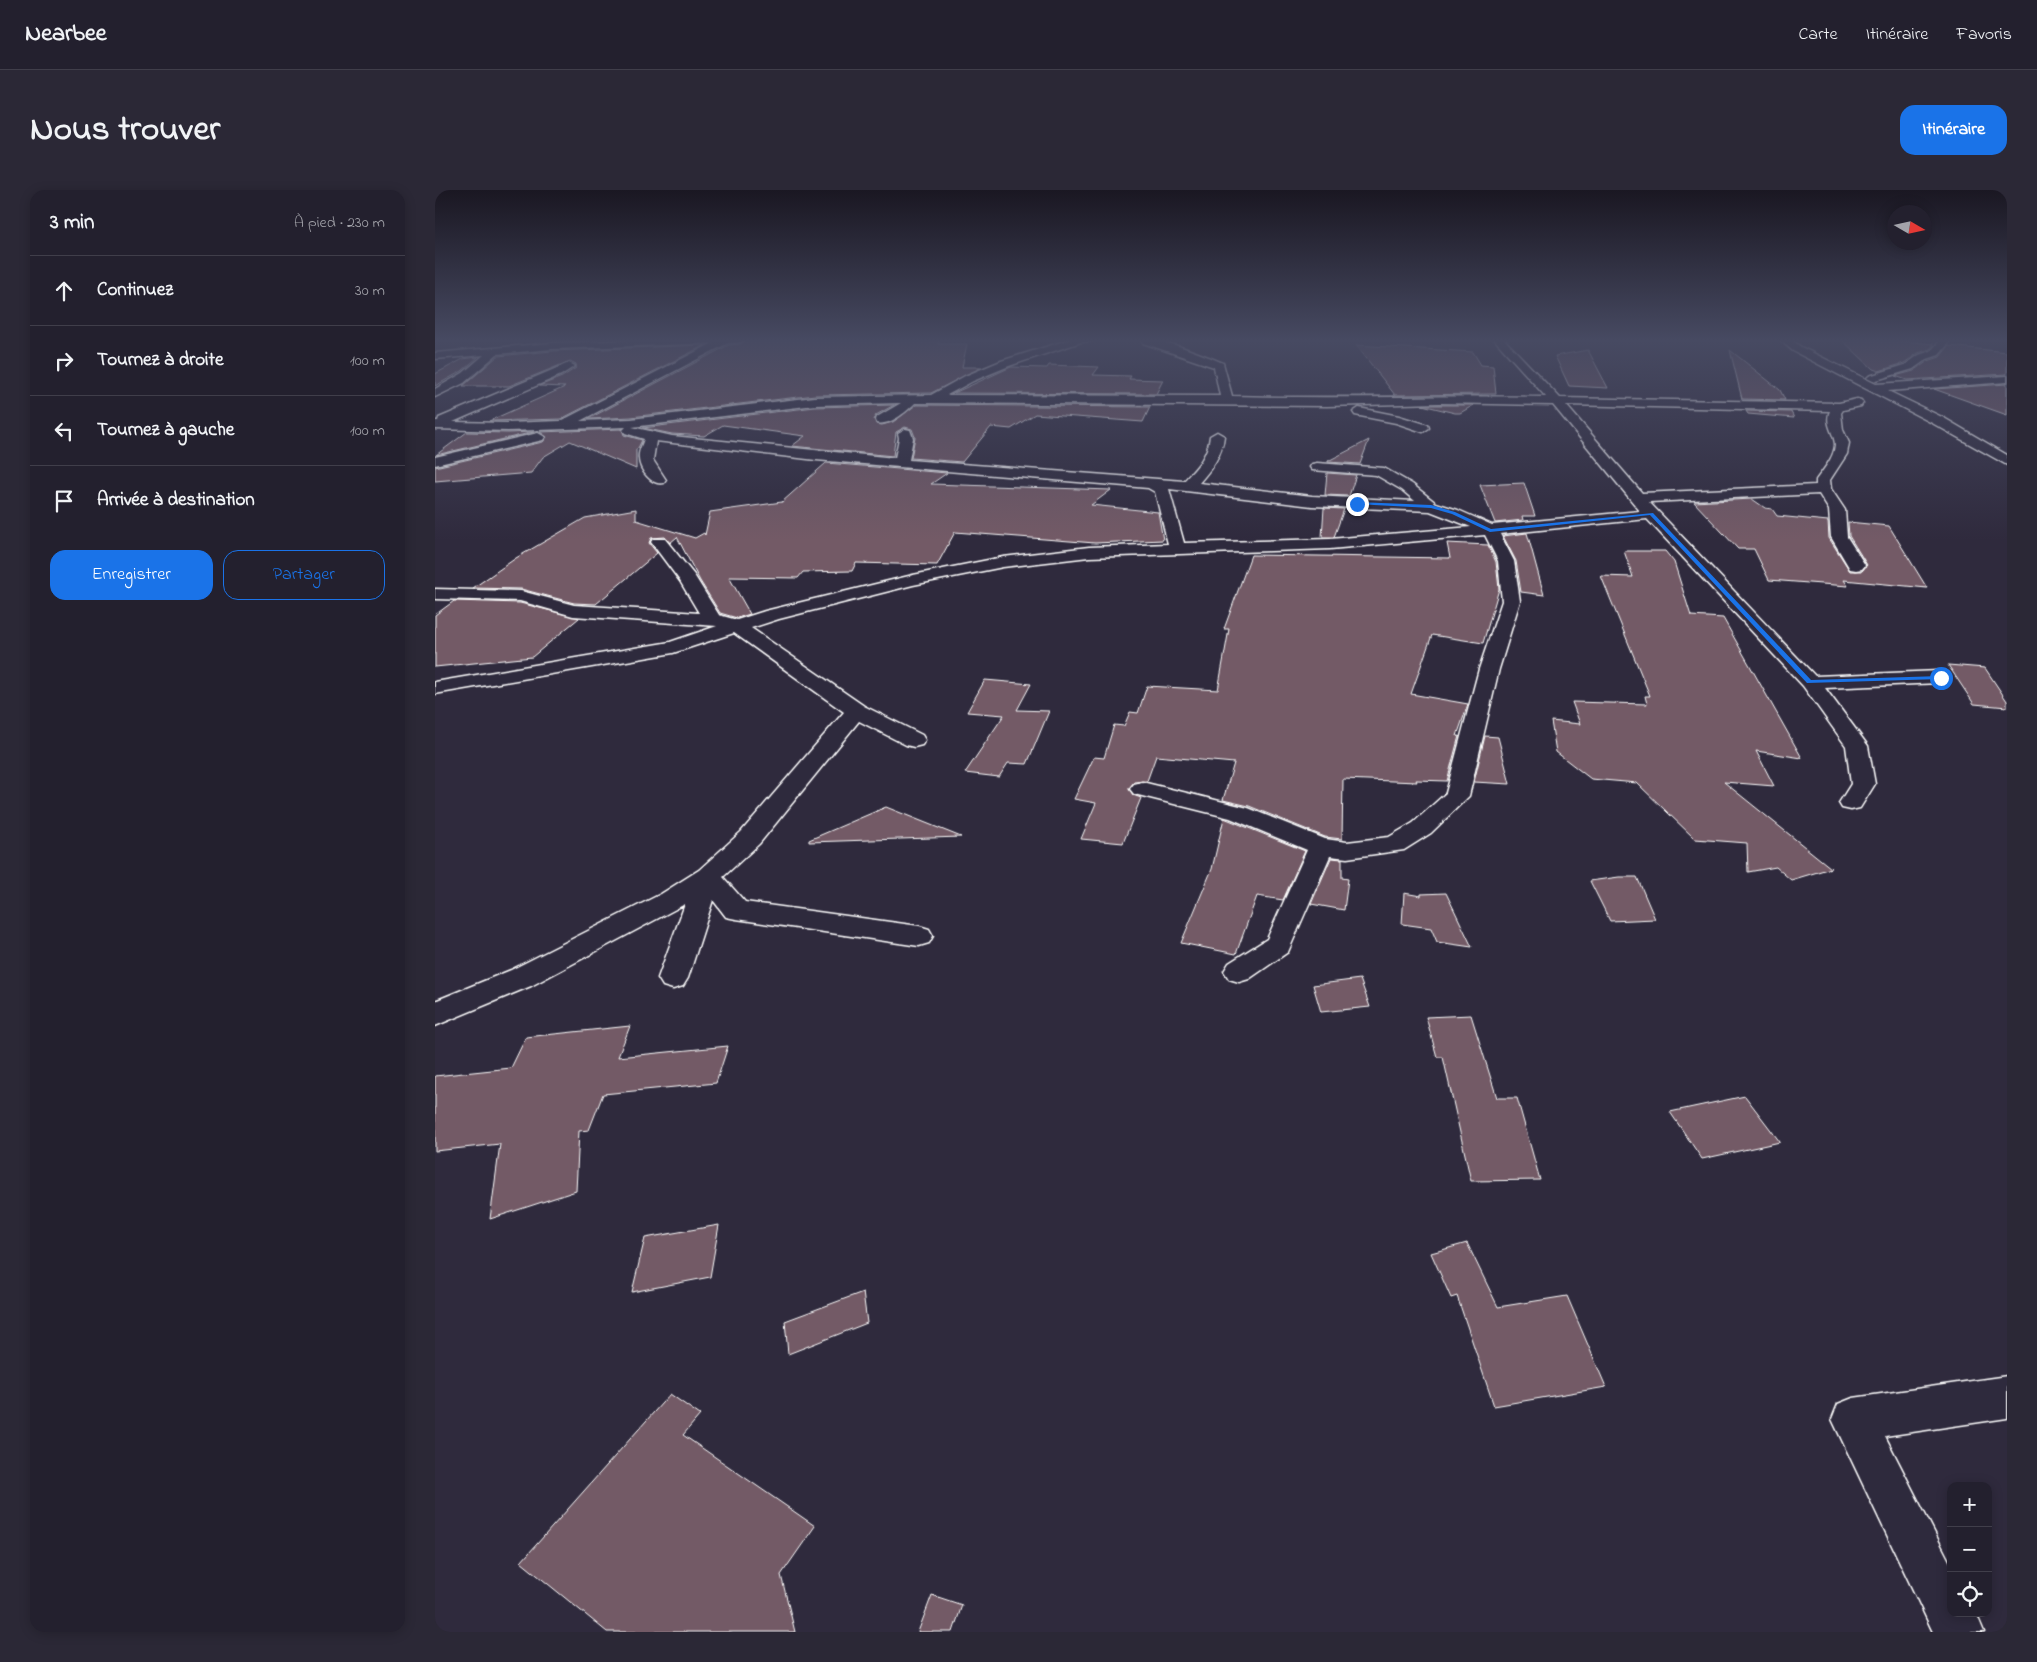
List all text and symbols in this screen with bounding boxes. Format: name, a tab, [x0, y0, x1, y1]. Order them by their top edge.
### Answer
text: Nearbee	[25, 17, 107, 52]
text: Carte	[1798, 22, 1838, 48]
text: Itinéraire	[1866, 22, 1928, 48]
text: Favoris	[1956, 22, 2012, 48]
text: Nous trouver	[30, 105, 220, 156]
button: Itinéraire	[1900, 105, 2007, 155]
north arrow	[1887, 205, 1932, 250]
text: 3 min	[50, 208, 94, 238]
text: À pied · 230 m	[294, 211, 385, 235]
icon: ahead	[50, 277, 78, 305]
text: Continuez	[97, 277, 173, 304]
text: 30 m	[355, 279, 385, 303]
icon: right	[50, 347, 78, 375]
text: Tournez à droite	[97, 347, 223, 374]
text: 100 m	[350, 349, 385, 373]
icon: left	[50, 417, 78, 445]
text: Tournez à gauche	[97, 417, 234, 444]
text: 100 m	[350, 419, 385, 443]
icon: arrive	[50, 487, 78, 515]
text: Arrivée à destination	[97, 487, 255, 514]
route end	[1346, 493, 1369, 516]
button: Enregistrer	[50, 550, 213, 600]
button: Partager	[223, 550, 385, 600]
route start	[1930, 667, 1953, 690]
map controls	[1947, 1482, 1992, 1617]
button: +	[1947, 1482, 1992, 1527]
button: −	[1947, 1527, 1992, 1572]
button: locate	[1947, 1572, 1992, 1617]

